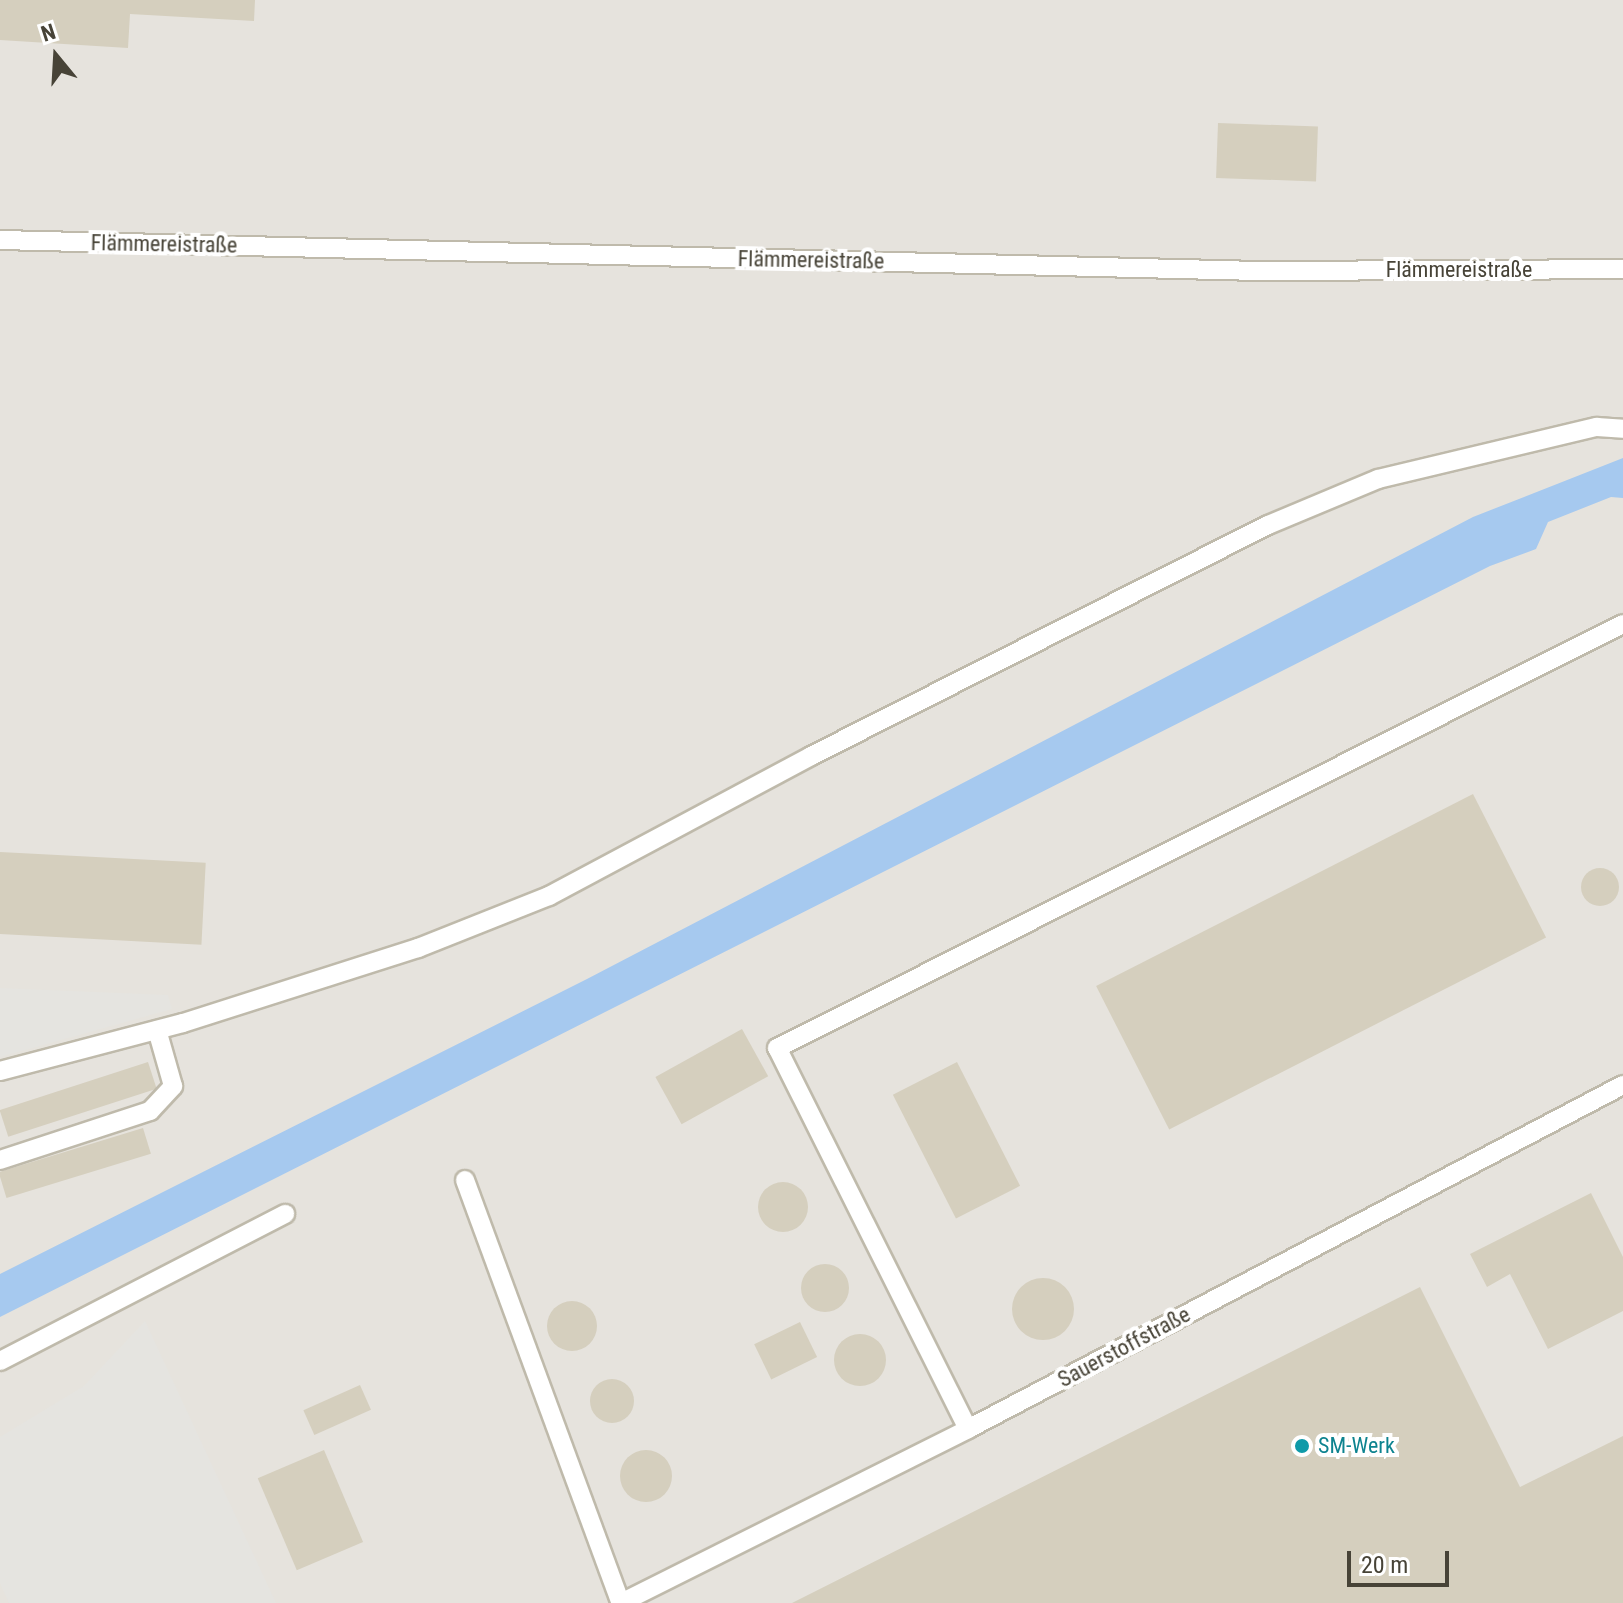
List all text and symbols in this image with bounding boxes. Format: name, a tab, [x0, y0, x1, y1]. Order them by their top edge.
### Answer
north arrow	[16, 16, 96, 96]
text: N	[38, 19, 59, 47]
street label: Flämmereistraße	[90, 230, 238, 258]
street label: Flämmereistraße	[737, 246, 885, 274]
street label: Flämmereistraße	[1386, 257, 1532, 283]
street label: Sauerstoffstraße	[1053, 1301, 1195, 1393]
place label: SM-Werk	[1318, 1433, 1395, 1459]
marker: SM-Werk	[1293, 1437, 1311, 1455]
scale bar	[1351, 1535, 1453, 1585]
text: 20 m	[1361, 1551, 1408, 1579]

